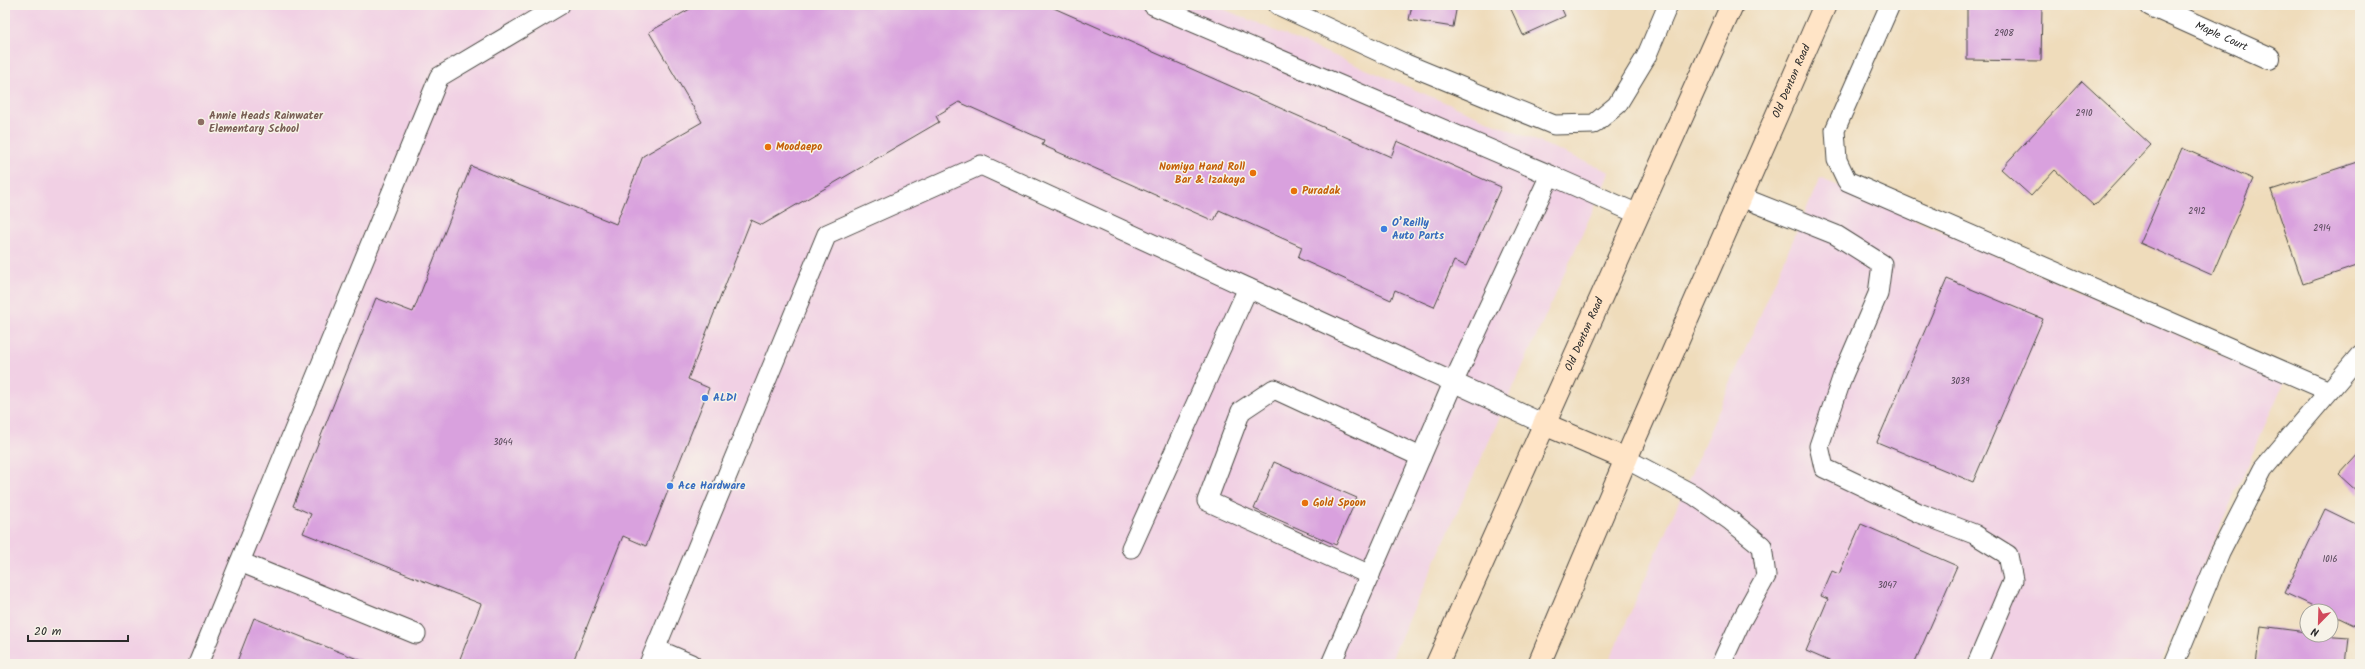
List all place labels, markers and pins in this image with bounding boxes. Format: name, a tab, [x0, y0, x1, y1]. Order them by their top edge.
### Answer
place label: Annie Heads Rainwater Elementary School	[209, 107, 324, 138]
marker: Annie Heads Rainwater Elementary School	[196, 117, 206, 127]
place label: Moodaepo	[776, 138, 822, 156]
marker: Moodaepo	[763, 142, 773, 152]
place label: Nomiya Hand Roll Bar & Izakaya	[1159, 158, 1245, 189]
marker: Nomiya Hand Roll Bar & Izakaya	[1248, 168, 1258, 178]
place label: Puradak	[1302, 182, 1341, 200]
marker: Puradak	[1289, 186, 1299, 196]
place label: O’Reilly Auto Parts	[1392, 214, 1445, 245]
marker: O’Reilly Auto Parts	[1379, 224, 1389, 234]
place label: ALDI	[713, 389, 737, 407]
marker: ALDI	[700, 393, 710, 403]
place label: Ace Hardware	[678, 477, 746, 495]
marker: Ace Hardware	[665, 481, 675, 491]
place label: Gold Spoon	[1313, 494, 1366, 512]
marker: Gold Spoon	[1300, 498, 1310, 508]

